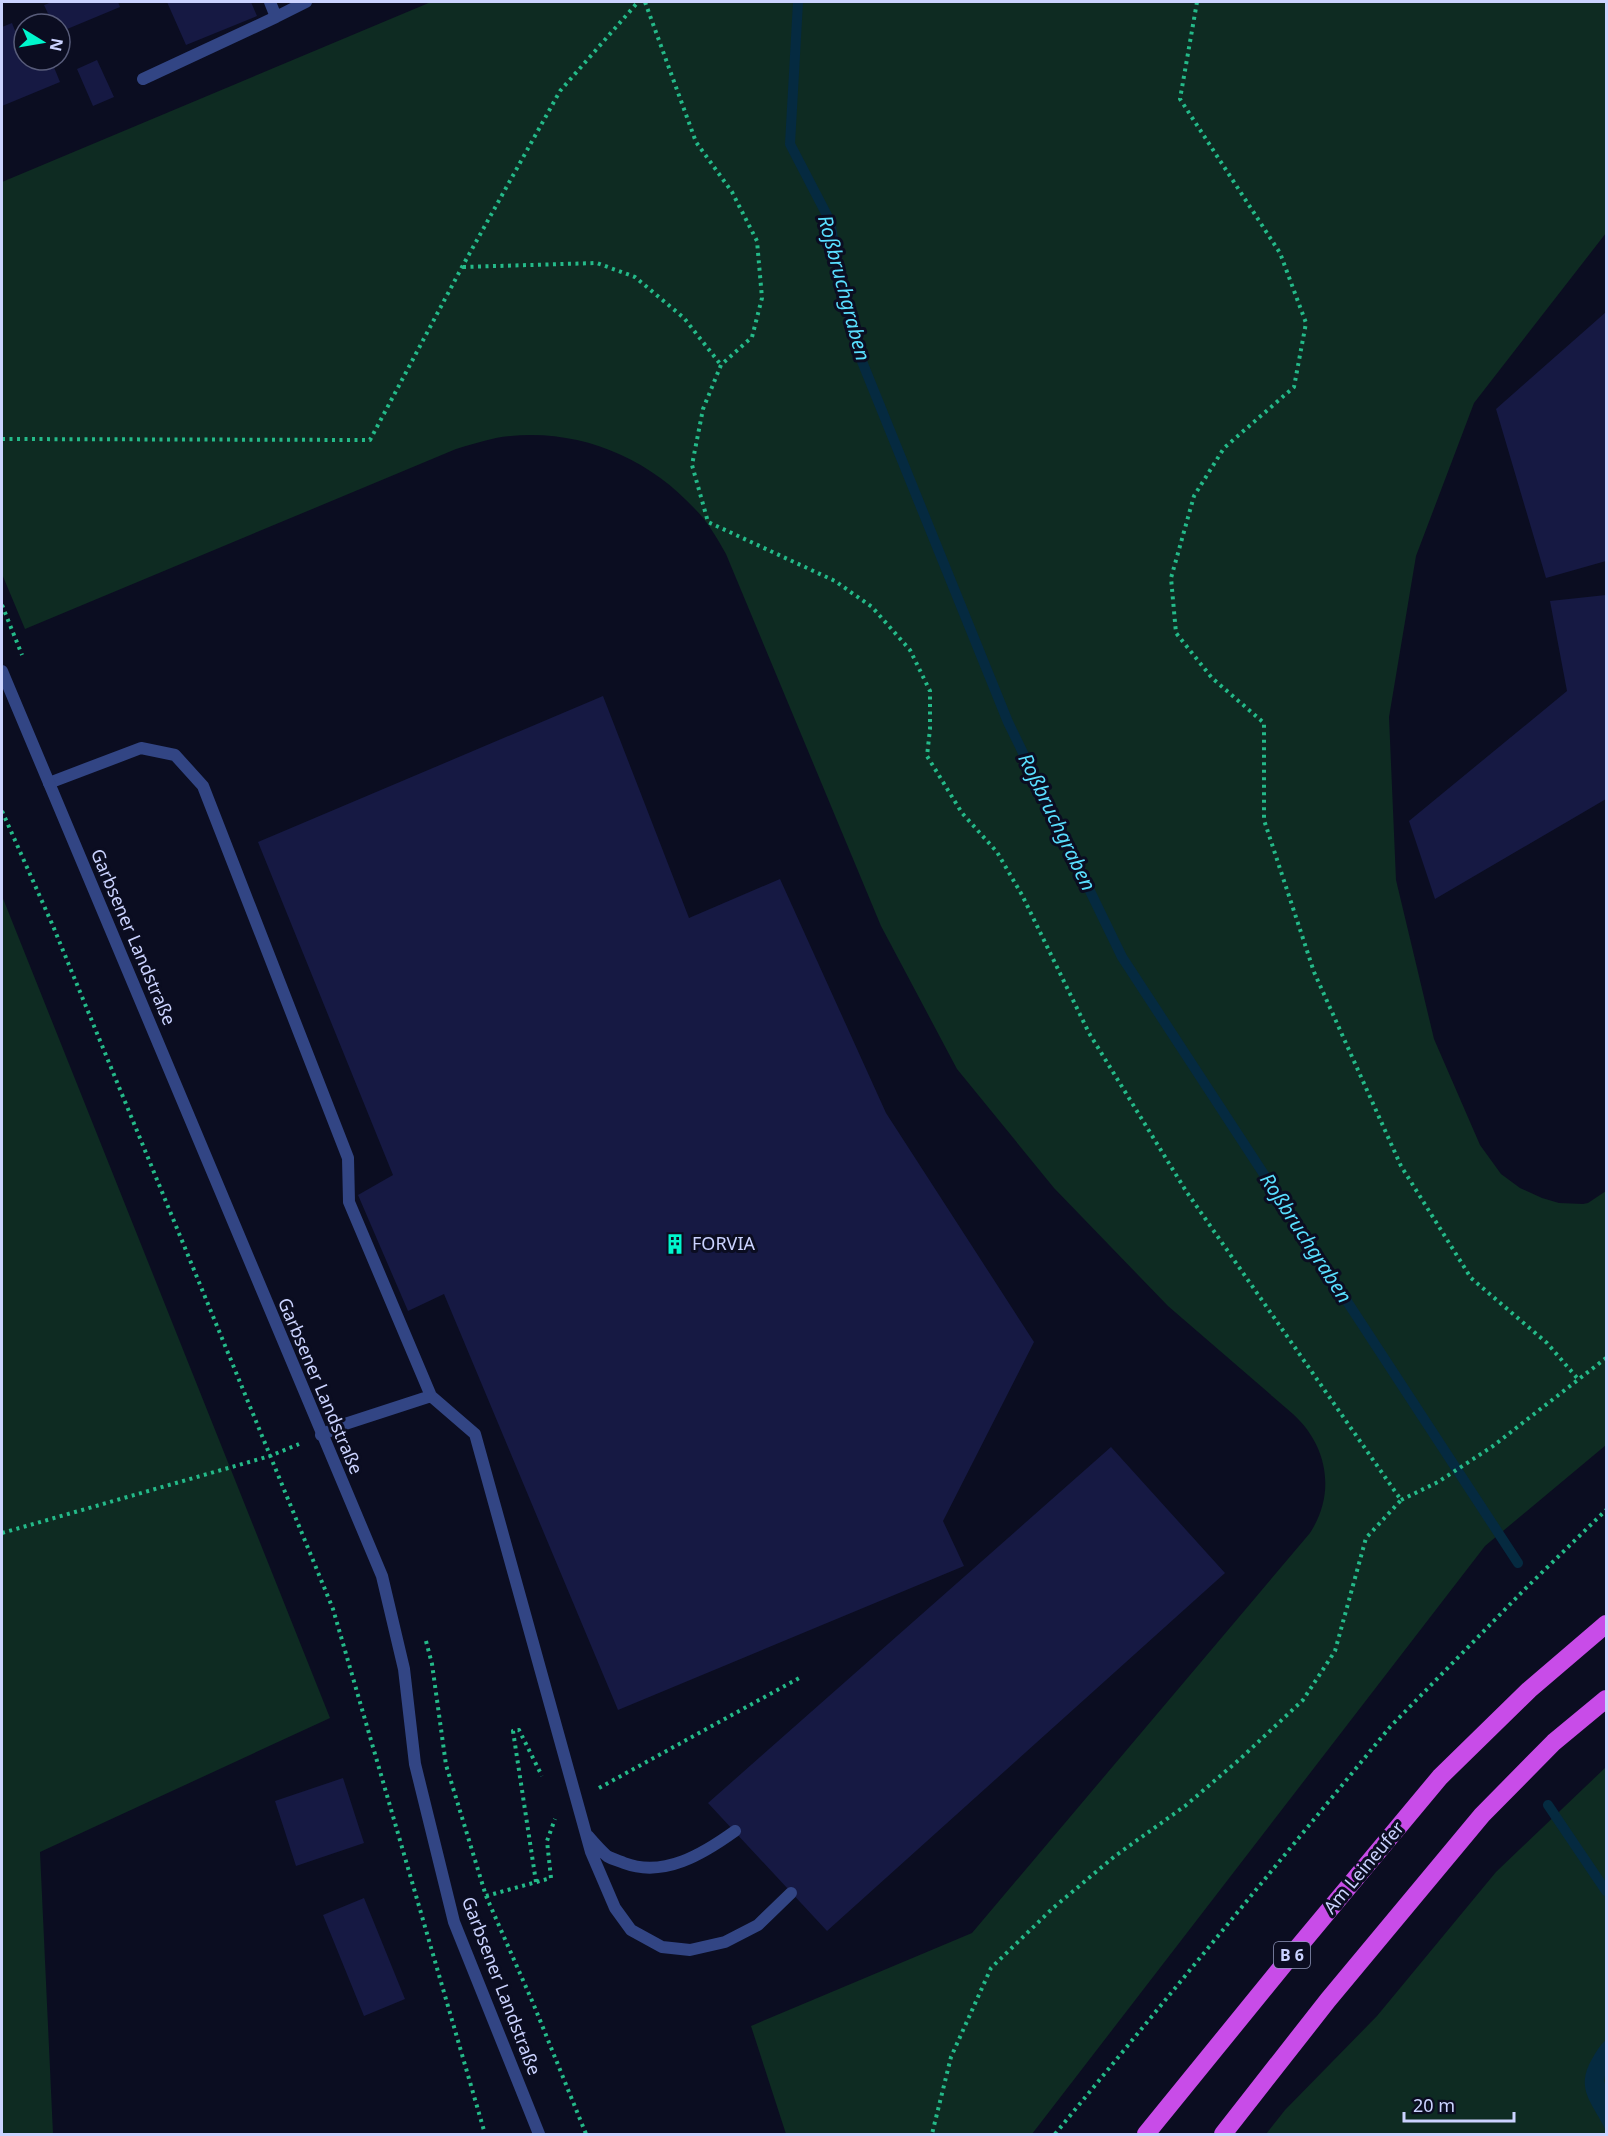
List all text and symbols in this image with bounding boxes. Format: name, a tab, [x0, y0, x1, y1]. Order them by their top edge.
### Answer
north arrow	[12, 12, 72, 72]
text: N	[45, 36, 69, 53]
water label: Roßbruchgraben	[812, 212, 877, 364]
water label: Roßbruchgraben	[1012, 749, 1102, 895]
street label: Garbsener Landstraße	[86, 845, 182, 1028]
water label: Roßbruchgraben	[1254, 1168, 1359, 1308]
place label: FORVIA	[692, 1231, 755, 1255]
building icon: FORVIA	[663, 1232, 687, 1256]
street label: Garbsener Landstraße	[273, 1294, 369, 1477]
street label: Am Leineufer	[1318, 1816, 1409, 1919]
street label: Garbsener Landstraße	[457, 1893, 547, 2078]
road number: B 6	[1274, 1942, 1310, 1968]
scale bar	[1404, 2085, 1514, 2123]
text: 20 m	[1413, 2093, 1455, 2117]

